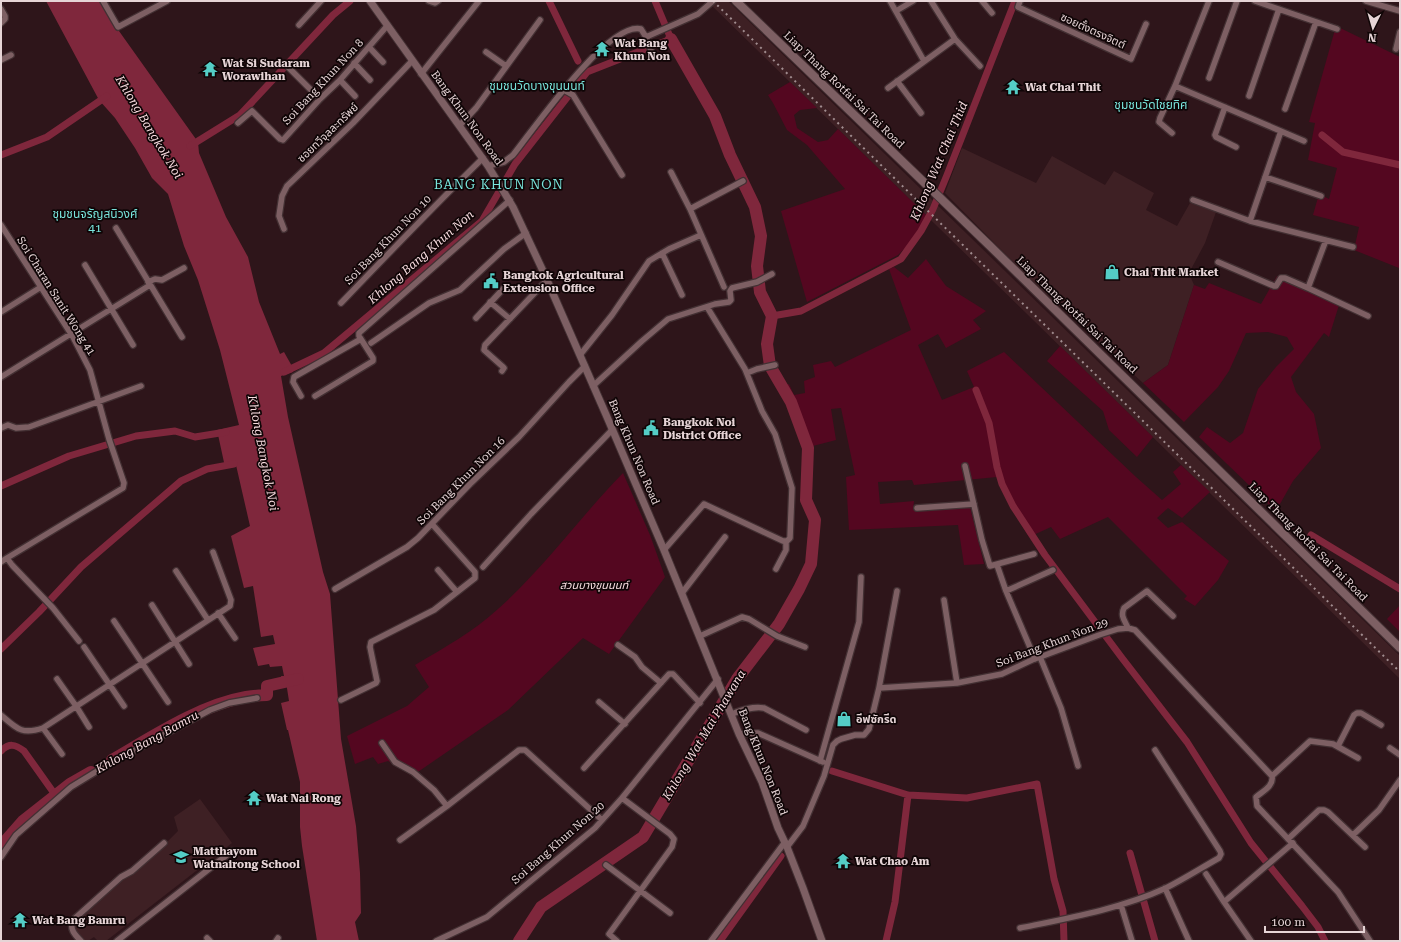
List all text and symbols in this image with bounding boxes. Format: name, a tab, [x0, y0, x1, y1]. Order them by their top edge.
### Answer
north arrow	[1353, 8, 1393, 48]
street label: ซอยตั้งตรงจิตต์	[1059, 9, 1128, 52]
street label: Liap Thang Rotfai Sai Tai Road	[781, 29, 907, 151]
text: N	[1367, 31, 1377, 44]
street label: Soi Bang Khun Non 8	[280, 36, 366, 128]
place label: Wat Bang Khun Non	[614, 37, 671, 63]
temple icon: Wat Bang Khun Non	[593, 40, 611, 58]
place label: Wat Si Sudaram Worawihan	[222, 57, 310, 83]
temple icon: Wat Si Sudaram Worawihan	[201, 60, 219, 78]
street label: Bang Khun Non Road	[428, 68, 506, 168]
water label: Khlong Bangkok Noi	[112, 72, 185, 181]
temple icon: Wat Chai Thit	[1004, 78, 1022, 96]
district label: ชุมชนวัดบางขุนนนท์	[489, 79, 585, 93]
place label: Wat Chai Thit	[1025, 81, 1101, 94]
district label: ชุมชนวัดไชยทิศ	[1114, 98, 1188, 112]
water label: Khlong Wat Chai Thid	[907, 99, 971, 223]
street label: ซอยทวีจุลละทรัพย์	[295, 101, 361, 165]
district label: BANG KHUN NON	[434, 177, 564, 192]
street label: Soi Bang Khun Non 10	[342, 193, 434, 287]
district label: ชุมชนจรัญสนิวงศ์ 41	[52, 207, 138, 235]
water label: Khlong Bang Khun Non	[365, 207, 477, 307]
street label: Soi Charan Sanit Wong 41	[14, 234, 98, 358]
street label: Liap Thang Rotfai Sai Tai Road	[1014, 254, 1140, 376]
shop icon: Chai Thit Market	[1103, 263, 1121, 281]
place label: Chai Thit Market	[1124, 266, 1219, 279]
place label: Bangkok Agricultural Extension Office	[503, 269, 624, 295]
public building icon: Bangkok Agricultural Extension Office	[482, 272, 500, 290]
water label: Khlong Bangkok Noi	[245, 393, 281, 512]
street label: Bang Khun Non Road	[606, 397, 662, 507]
place label: Bangkok Noi District Office	[663, 416, 742, 442]
public building icon: Bangkok Noi District Office	[642, 419, 660, 437]
street label: Soi Bang Khun Non 16	[414, 434, 508, 528]
street label: Liap Thang Rotfai Sai Tai Road	[1246, 480, 1370, 604]
park label: สวนบางขุนนนท์	[560, 579, 630, 592]
street label: Soi Bang Khun Non 29	[994, 616, 1110, 670]
water label: Khlong Wat Mai Phawana	[659, 667, 748, 804]
street label: Bang Khun Non Road	[736, 707, 790, 817]
water label: Khlong Bang Bamru	[92, 708, 201, 777]
shop icon: อีฟซักรีด	[835, 710, 853, 728]
place label: อีฟซักรีด	[856, 713, 897, 726]
temple icon: Wat Nai Rong	[245, 789, 263, 807]
place label: Wat Nai Rong	[266, 792, 341, 805]
street label: Soi Bang Khun Non 20	[509, 799, 607, 887]
place label: Matthayom Watnairong School	[193, 845, 300, 871]
school or university icon: Matthayom Watnairong School	[172, 848, 190, 866]
temple icon: Wat Chao Am	[834, 852, 852, 870]
place label: Wat Chao Am	[855, 855, 930, 868]
scale bar	[1265, 908, 1364, 934]
temple icon: Wat Bang Bamru	[11, 911, 29, 929]
place label: Wat Bang Bamru	[32, 914, 126, 927]
text: 100 m	[1271, 915, 1305, 929]

